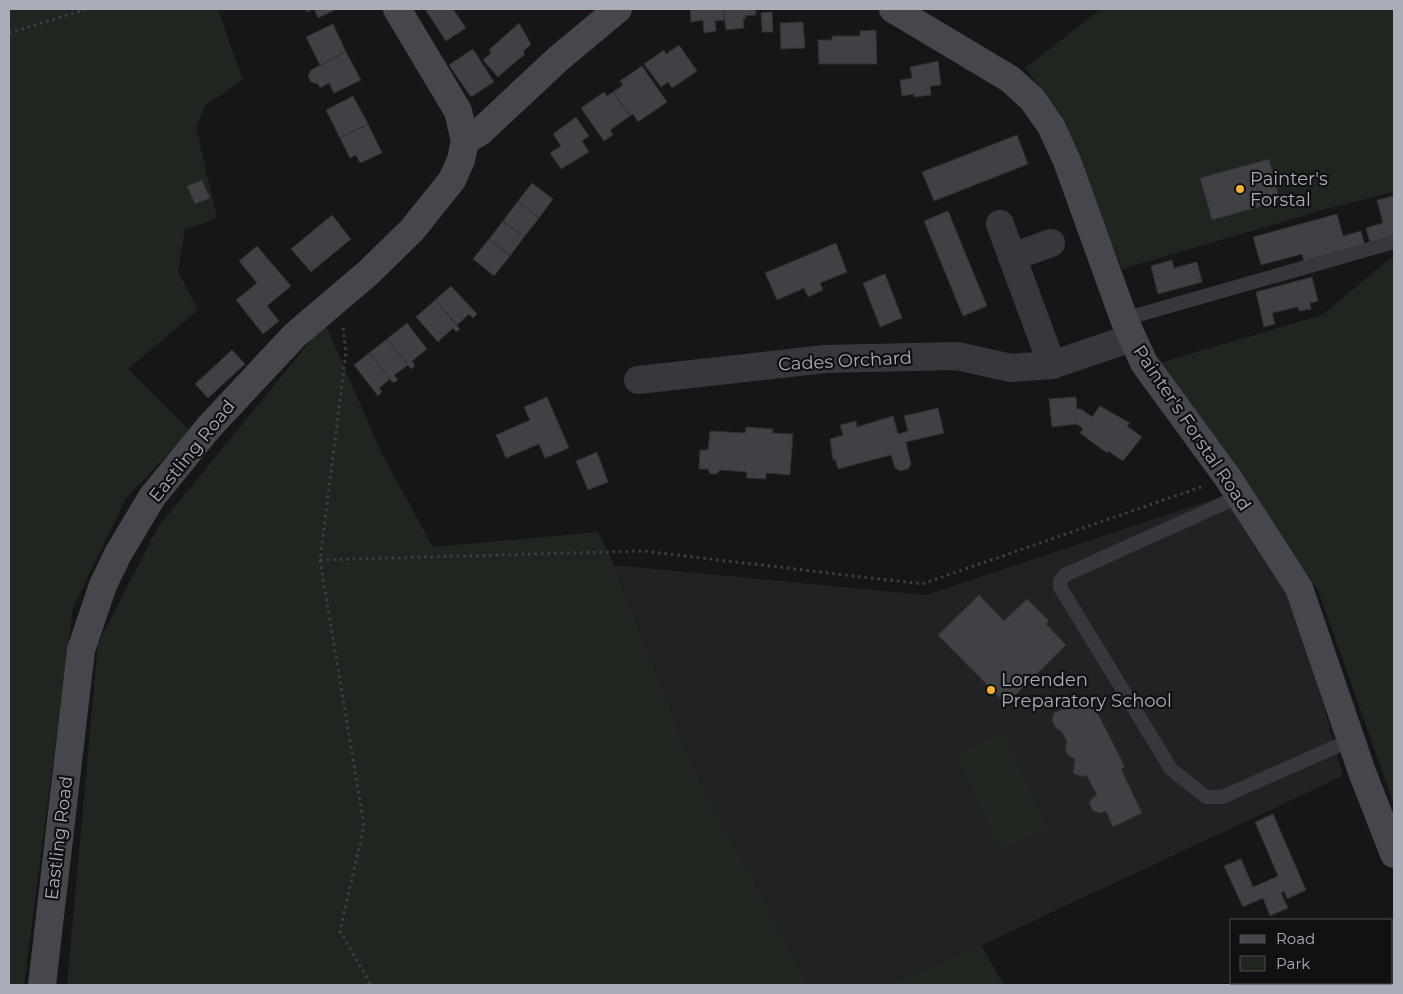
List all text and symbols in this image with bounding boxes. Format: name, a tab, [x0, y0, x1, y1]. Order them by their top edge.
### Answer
place label: Painter's Forstal	[1250, 168, 1328, 211]
marker: Painter's Forstal	[1234, 183, 1246, 195]
street label: Painter's Forstal Road	[1128, 341, 1256, 515]
street label: Cades Orchard	[778, 347, 912, 375]
street label: Eastling Road	[144, 396, 240, 506]
place label: Lorenden Preparatory School	[1001, 669, 1172, 712]
marker: Lorenden Preparatory School	[985, 684, 997, 696]
street label: Eastling Road	[40, 775, 78, 901]
legend	[1230, 919, 1393, 984]
text: Road	[1276, 929, 1315, 948]
text: Park	[1276, 954, 1310, 973]

